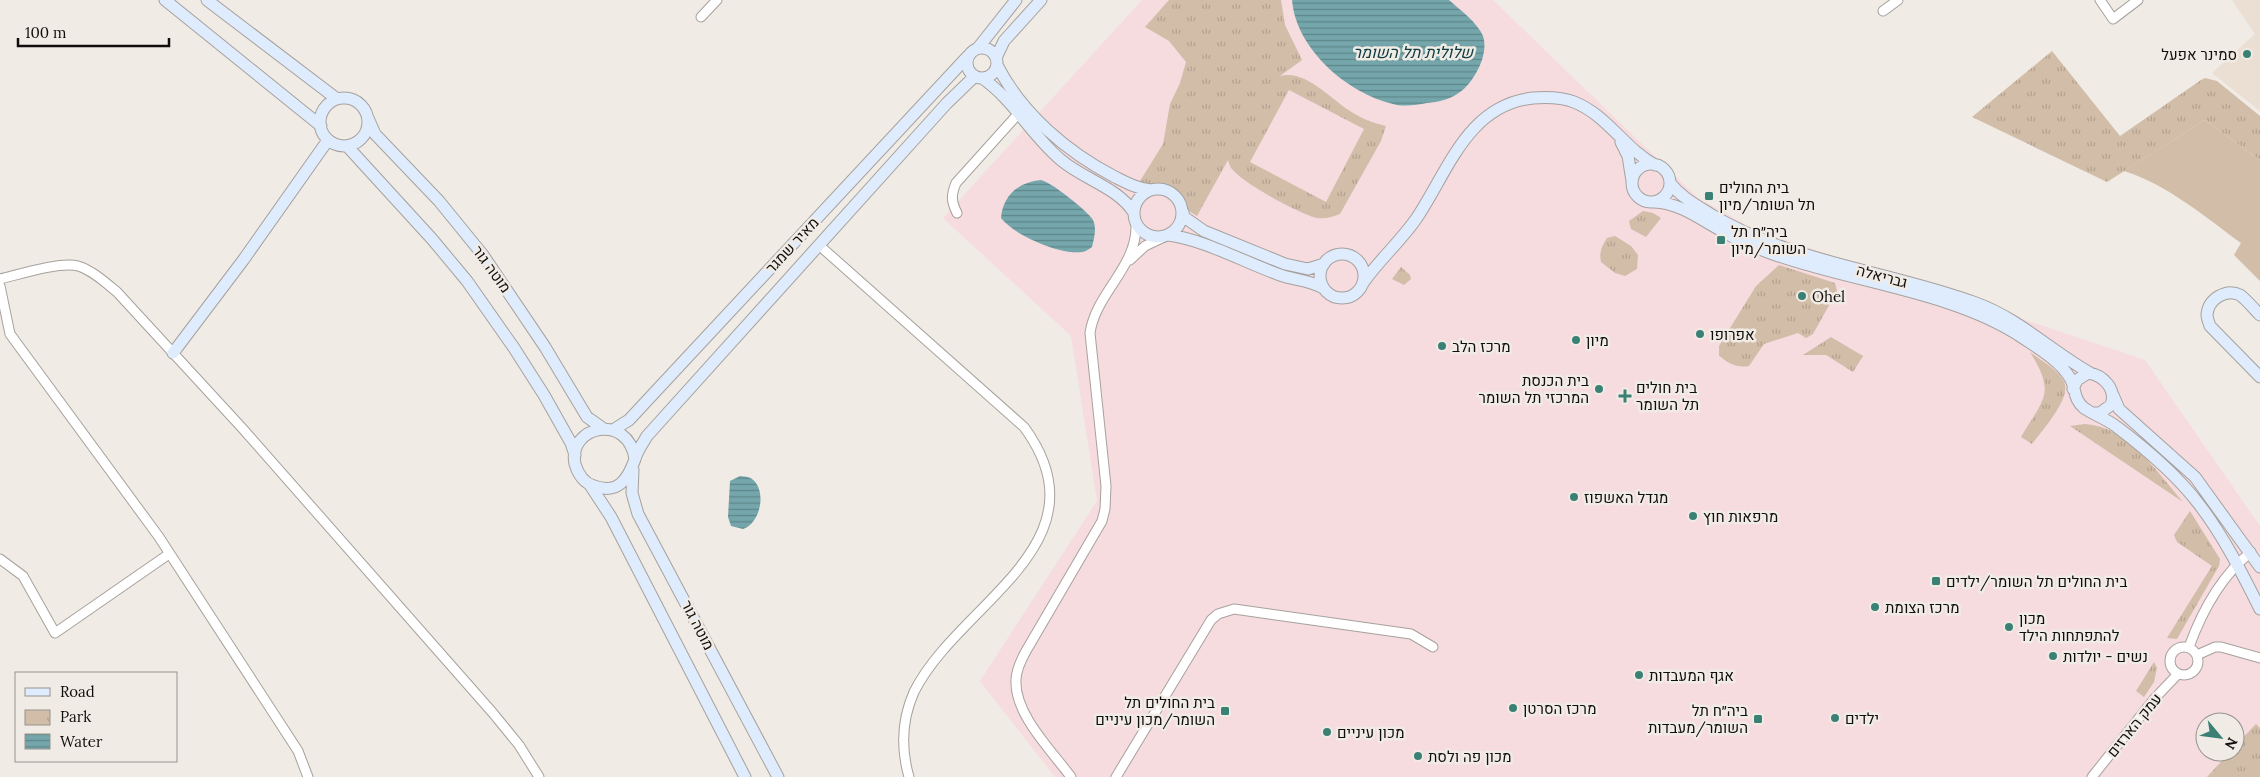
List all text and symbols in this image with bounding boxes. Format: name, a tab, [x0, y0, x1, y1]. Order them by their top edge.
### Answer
scale bar	[18, 15, 169, 47]
text: 100 m	[25, 23, 66, 42]
water label: שלולית תל השומר	[1353, 42, 1474, 62]
place label: סמינר אפעל	[2161, 45, 2237, 64]
marker: סמינר אפעל	[2241, 48, 2253, 60]
place label: בית החולים תל השומר/מיון	[1719, 178, 1815, 215]
marker: בית החולים תל השומר/מיון	[1703, 190, 1715, 202]
street label: מאיר שמגר	[761, 213, 823, 277]
place label: ביה״ח תל השומר/מיון	[1731, 222, 1806, 259]
marker: ביה״ח תל השומר/מיון	[1715, 234, 1727, 246]
street label: מוטה גור	[469, 242, 515, 296]
street label: גבריאלה	[1855, 260, 1910, 292]
place label: Ohel	[1812, 287, 1845, 306]
marker: Ohel	[1796, 290, 1808, 302]
place label: אפרופו	[1710, 325, 1755, 344]
marker: אפרופו	[1694, 328, 1706, 340]
place label: מיון	[1586, 331, 1609, 350]
marker: מיון	[1570, 334, 1582, 346]
place label: מרכז הלב	[1452, 337, 1511, 356]
marker: מרכז הלב	[1436, 340, 1448, 352]
place label: בית הכנסת המרכזי תל השומר	[1478, 371, 1589, 407]
place label: בית חולים תל השומר	[1636, 378, 1699, 414]
marker: בית הכנסת המרכזי תל השומר	[1593, 383, 1605, 395]
marker: בית חולים תל השומר	[1618, 389, 1632, 403]
place label: מגדל האשפוז	[1584, 488, 1668, 507]
marker: מגדל האשפוז	[1568, 491, 1580, 503]
place label: מרפאות חוץ	[1703, 507, 1778, 526]
marker: מרפאות חוץ	[1687, 510, 1699, 522]
place label: בית החולים תל השומר/ילדים	[1946, 572, 2127, 592]
marker: בית החולים תל השומר/ילדים	[1930, 575, 1942, 587]
street label: מוטה גור	[677, 597, 719, 653]
place label: מרכז הצומת	[1885, 598, 1960, 617]
marker: מרכז הצומת	[1869, 601, 1881, 613]
place label: מכון להתפתחות הילד	[2019, 609, 2120, 645]
marker: מכון להתפתחות הילד	[2003, 621, 2015, 633]
place label: נשים - יולדות	[2063, 647, 2148, 666]
marker: נשים - יולדות	[2047, 650, 2059, 662]
place label: אגף המעבדות	[1649, 666, 1734, 685]
marker: אגף המעבדות	[1633, 669, 1645, 681]
legend	[15, 672, 178, 762]
text: Road	[60, 682, 95, 701]
street label: עמק הארזים	[2103, 689, 2165, 761]
place label: בית החולים תל השומר/מכון עיניים	[1095, 693, 1215, 730]
place label: מרכז הסרטן	[1523, 699, 1597, 718]
place label: ביה״ח תל השומר/מעבדות	[1648, 701, 1748, 738]
marker: מרכז הסרטן	[1507, 702, 1519, 714]
marker: בית החולים תל השומר/מכון עיניים	[1219, 705, 1231, 717]
text: Park	[60, 707, 91, 726]
place label: ילדים	[1845, 709, 1879, 728]
marker: ילדים	[1829, 712, 1841, 724]
north arrow	[2195, 712, 2245, 762]
marker: ביה״ח תל השומר/מעבדות	[1752, 713, 1764, 725]
place label: מכון עיניים	[1337, 723, 1404, 742]
marker: מכון עיניים	[1321, 726, 1333, 738]
text: Water	[60, 732, 103, 751]
text: N	[2221, 734, 2242, 753]
place label: מכון פה ולסת	[1428, 747, 1511, 766]
marker: מכון פה ולסת	[1412, 750, 1424, 762]

